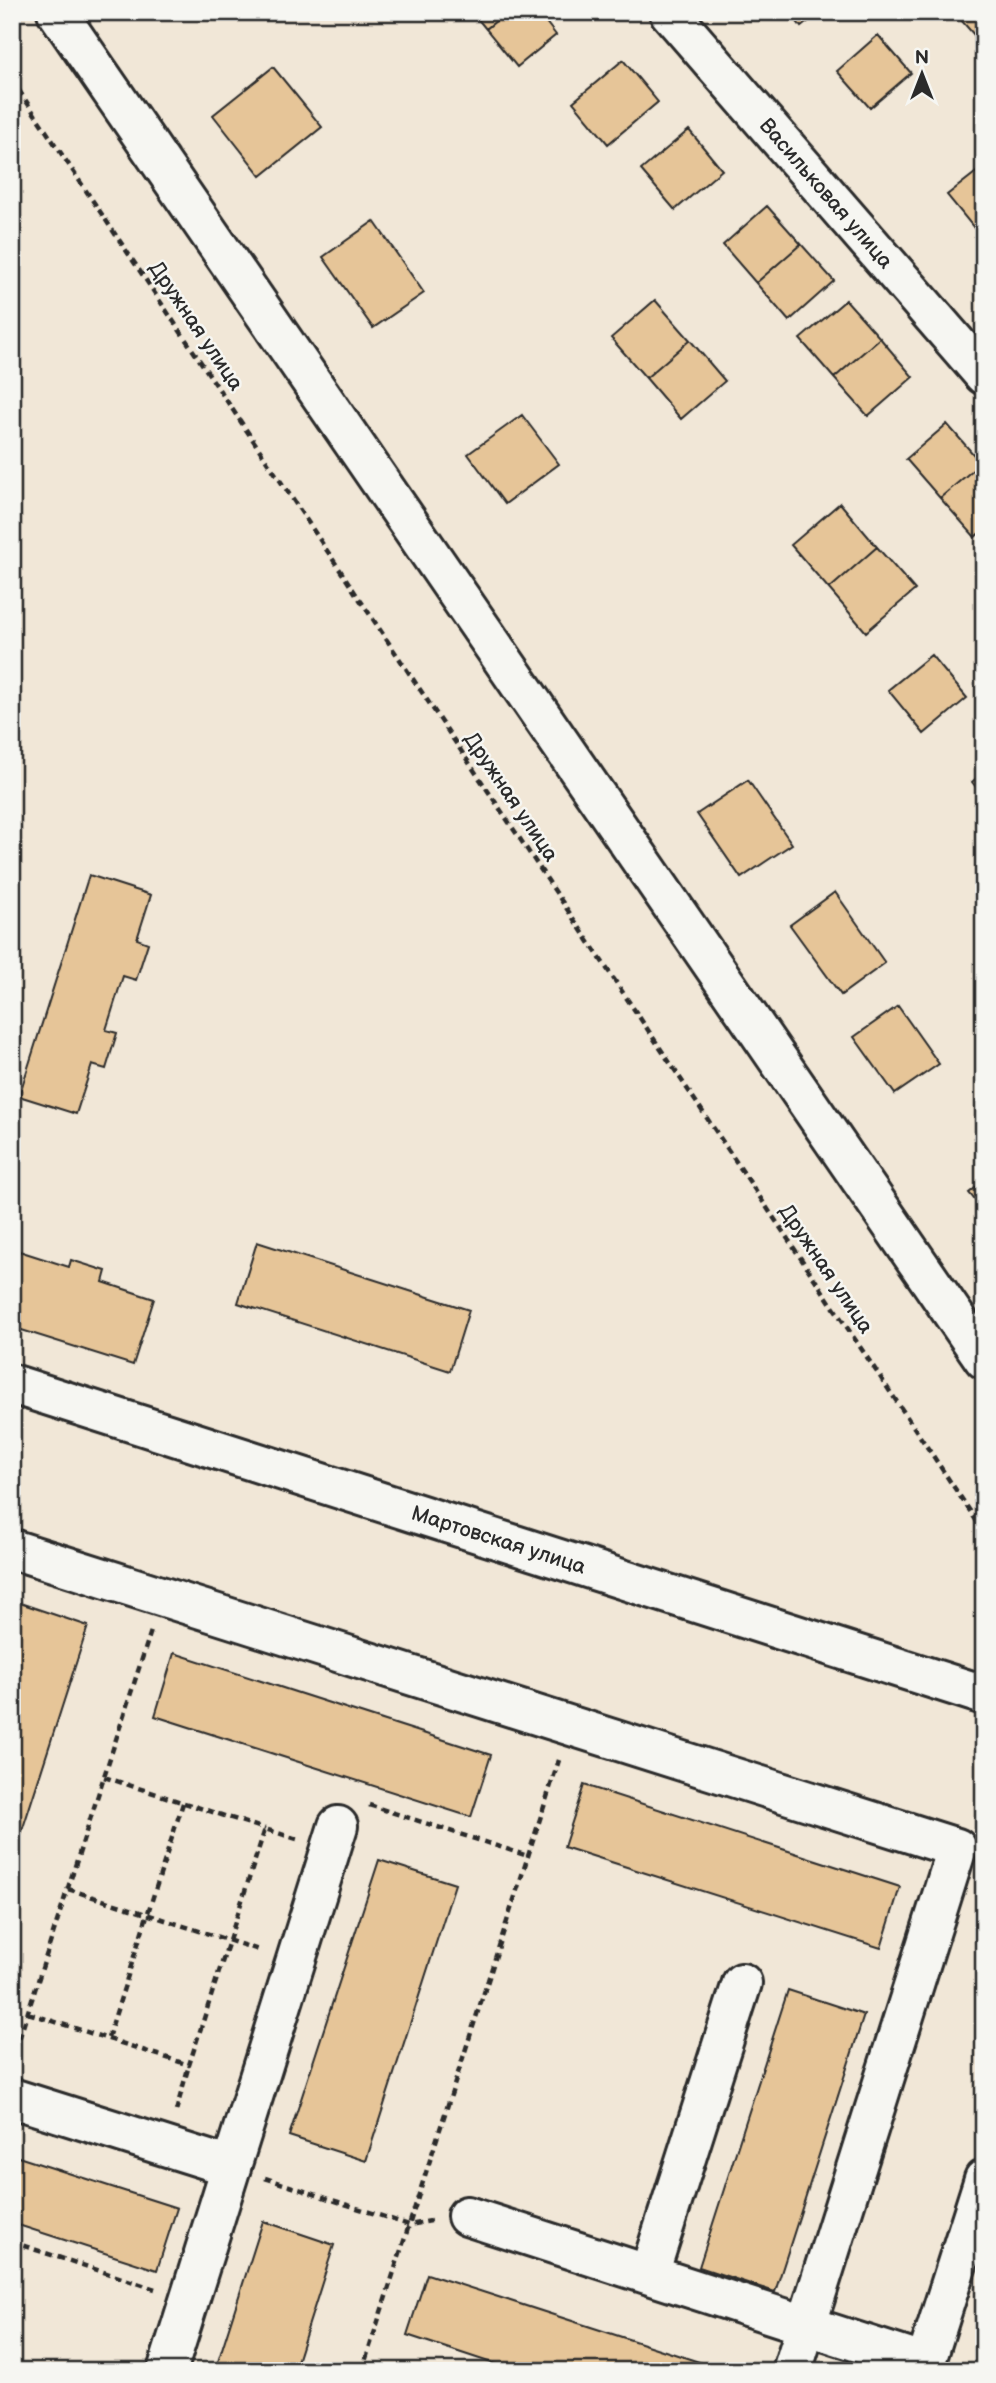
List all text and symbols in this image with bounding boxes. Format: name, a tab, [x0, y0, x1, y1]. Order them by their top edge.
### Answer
north arrow	[888, 38, 958, 108]
text: N	[915, 47, 929, 70]
street label: Васильковая улица	[754, 113, 899, 274]
street label: Дружная улица	[143, 257, 249, 396]
street label: Дружная улица	[458, 728, 564, 867]
street label: Дружная улица	[773, 1200, 879, 1339]
street label: Мартовская улица	[408, 1500, 590, 1579]

